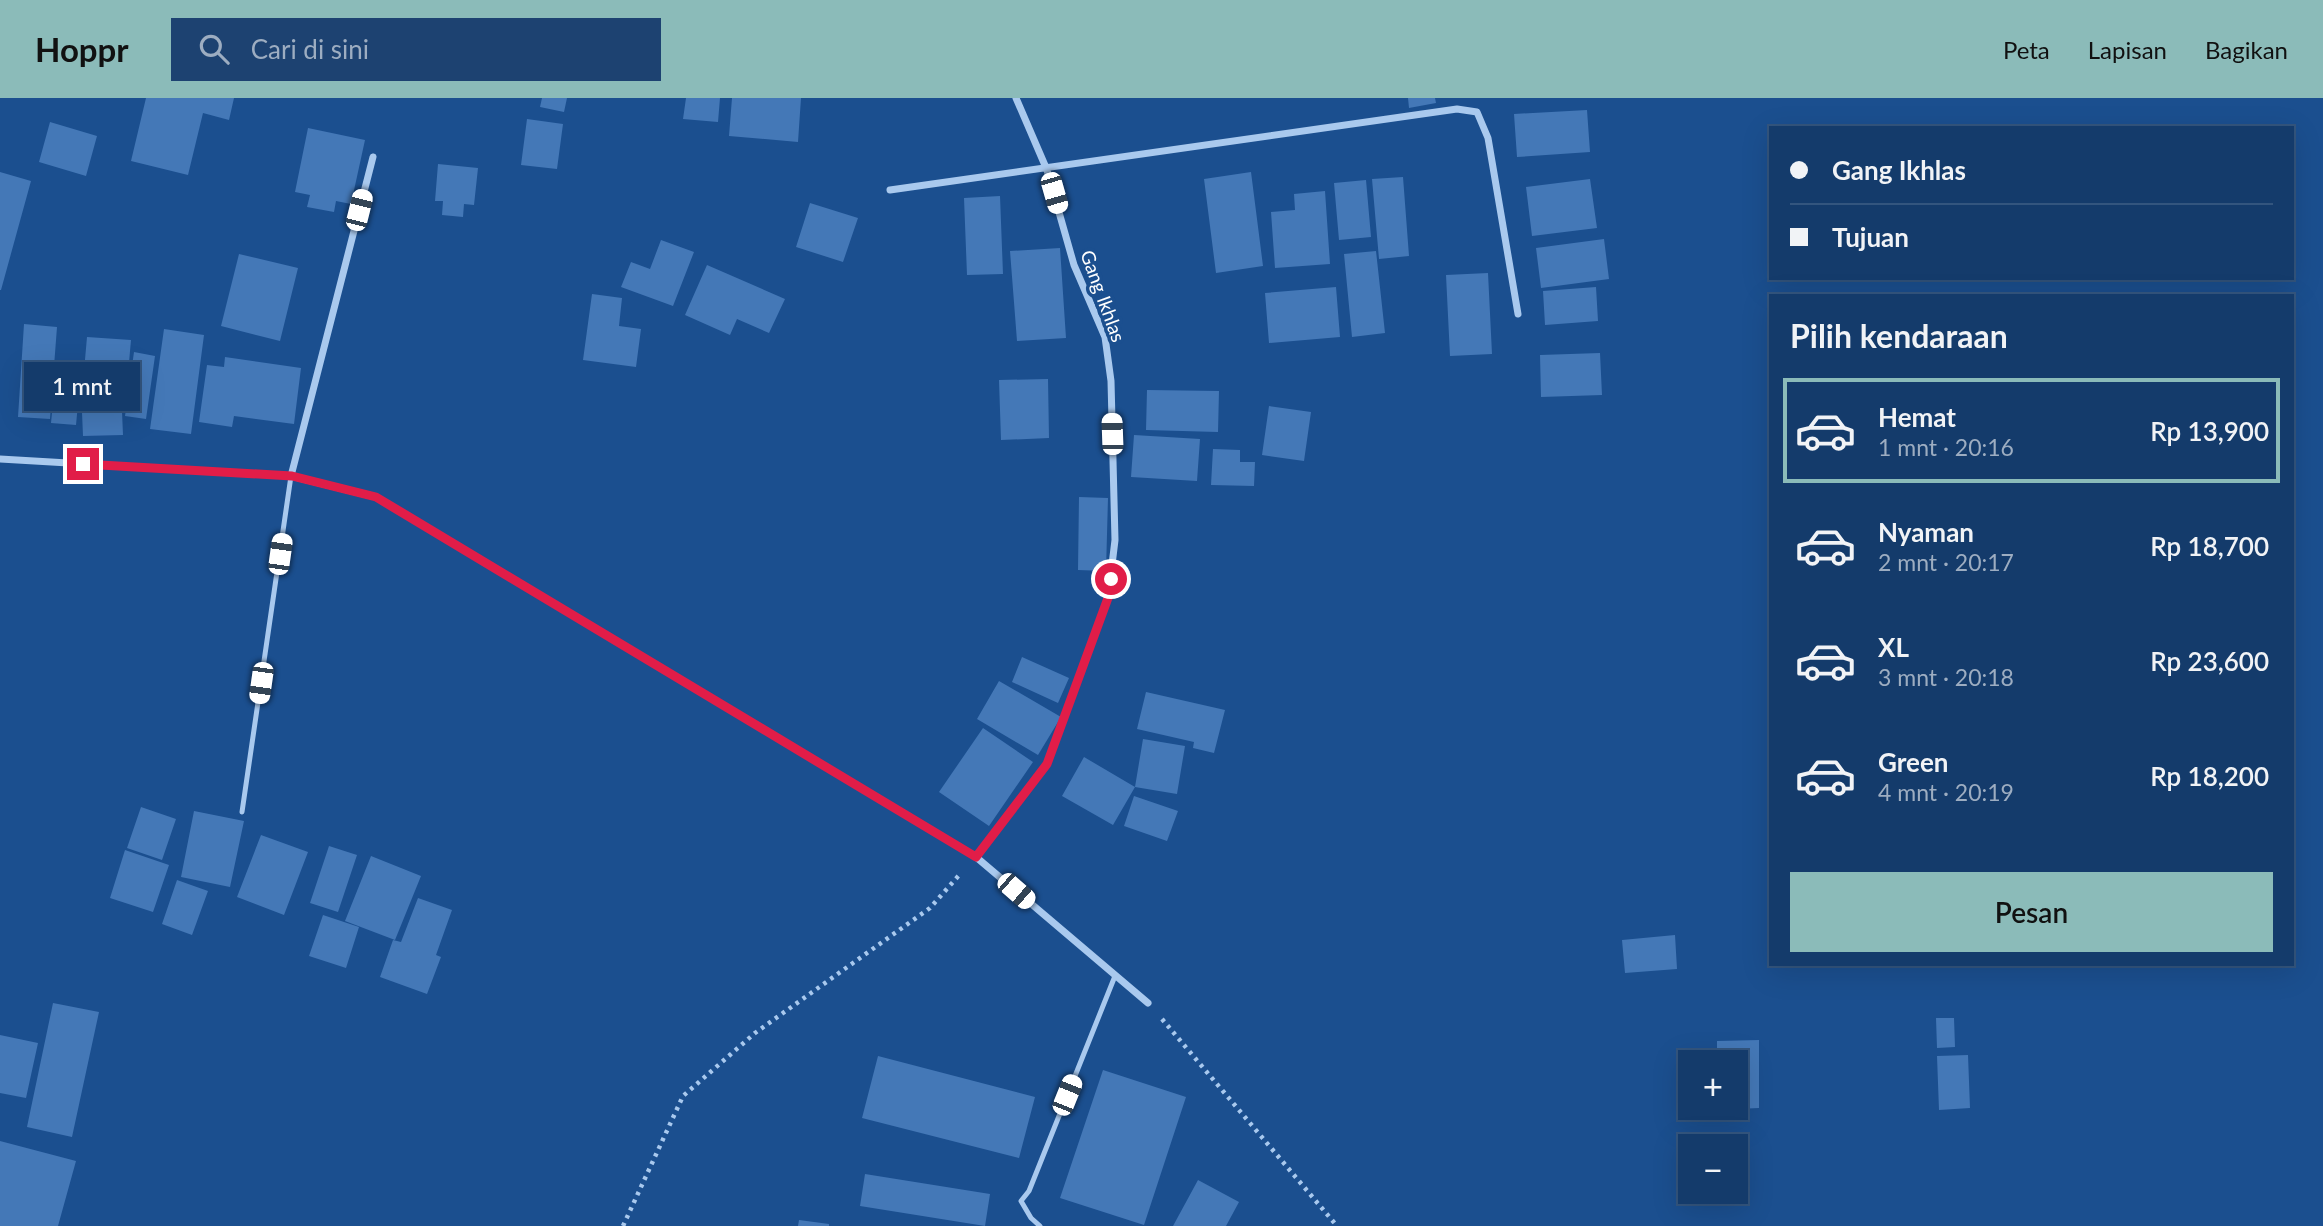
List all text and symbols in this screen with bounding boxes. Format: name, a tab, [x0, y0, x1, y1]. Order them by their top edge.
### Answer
search box	[171, 18, 661, 81]
text: Hoppr	[35, 29, 129, 69]
icon: search	[195, 30, 233, 68]
text: Cari di sini	[251, 33, 369, 65]
text: Peta	[2003, 35, 2050, 64]
text: Lapisan	[2088, 35, 2167, 64]
text: Bagikan	[2205, 35, 2288, 64]
text: Gang Ikhlas	[1832, 154, 1966, 186]
car	[1039, 170, 1070, 216]
car	[344, 187, 375, 233]
text: Tujuan	[1832, 221, 1909, 253]
street label: Gang Ikhlas	[1076, 247, 1131, 345]
text: Pilih kendaraan	[1790, 316, 2008, 355]
callout: 1 mnt	[25, 362, 141, 412]
text: 1 mnt	[52, 372, 112, 400]
icon: car	[1794, 399, 1857, 462]
text: Hemat	[1878, 401, 1956, 433]
car	[1101, 413, 1124, 455]
text: Rp 13,900	[2150, 415, 2269, 447]
text: 1 mnt · 20:16	[1878, 433, 2014, 461]
route end	[67, 448, 99, 480]
icon: car	[1794, 514, 1857, 577]
text: Nyaman	[1878, 516, 1974, 548]
text: Rp 18,700	[2150, 530, 2269, 562]
car	[267, 532, 294, 576]
text: 2 mnt · 20:17	[1878, 548, 2014, 576]
route start	[1095, 563, 1127, 595]
icon: car	[1794, 629, 1857, 692]
text: XL	[1878, 631, 1909, 663]
text: Rp 23,600	[2150, 645, 2269, 677]
car	[248, 661, 275, 705]
text: 3 mnt · 20:18	[1878, 663, 2014, 691]
icon: car	[1794, 744, 1857, 807]
text: Green	[1878, 746, 1948, 778]
text: Rp 18,200	[2150, 760, 2269, 792]
text: 4 mnt · 20:19	[1878, 778, 2014, 806]
car	[994, 869, 1039, 913]
button: Pesan	[1790, 872, 2273, 952]
map controls	[1678, 1050, 1748, 1204]
button: +	[1678, 1050, 1748, 1120]
car	[1050, 1072, 1085, 1118]
button: −	[1678, 1134, 1748, 1204]

